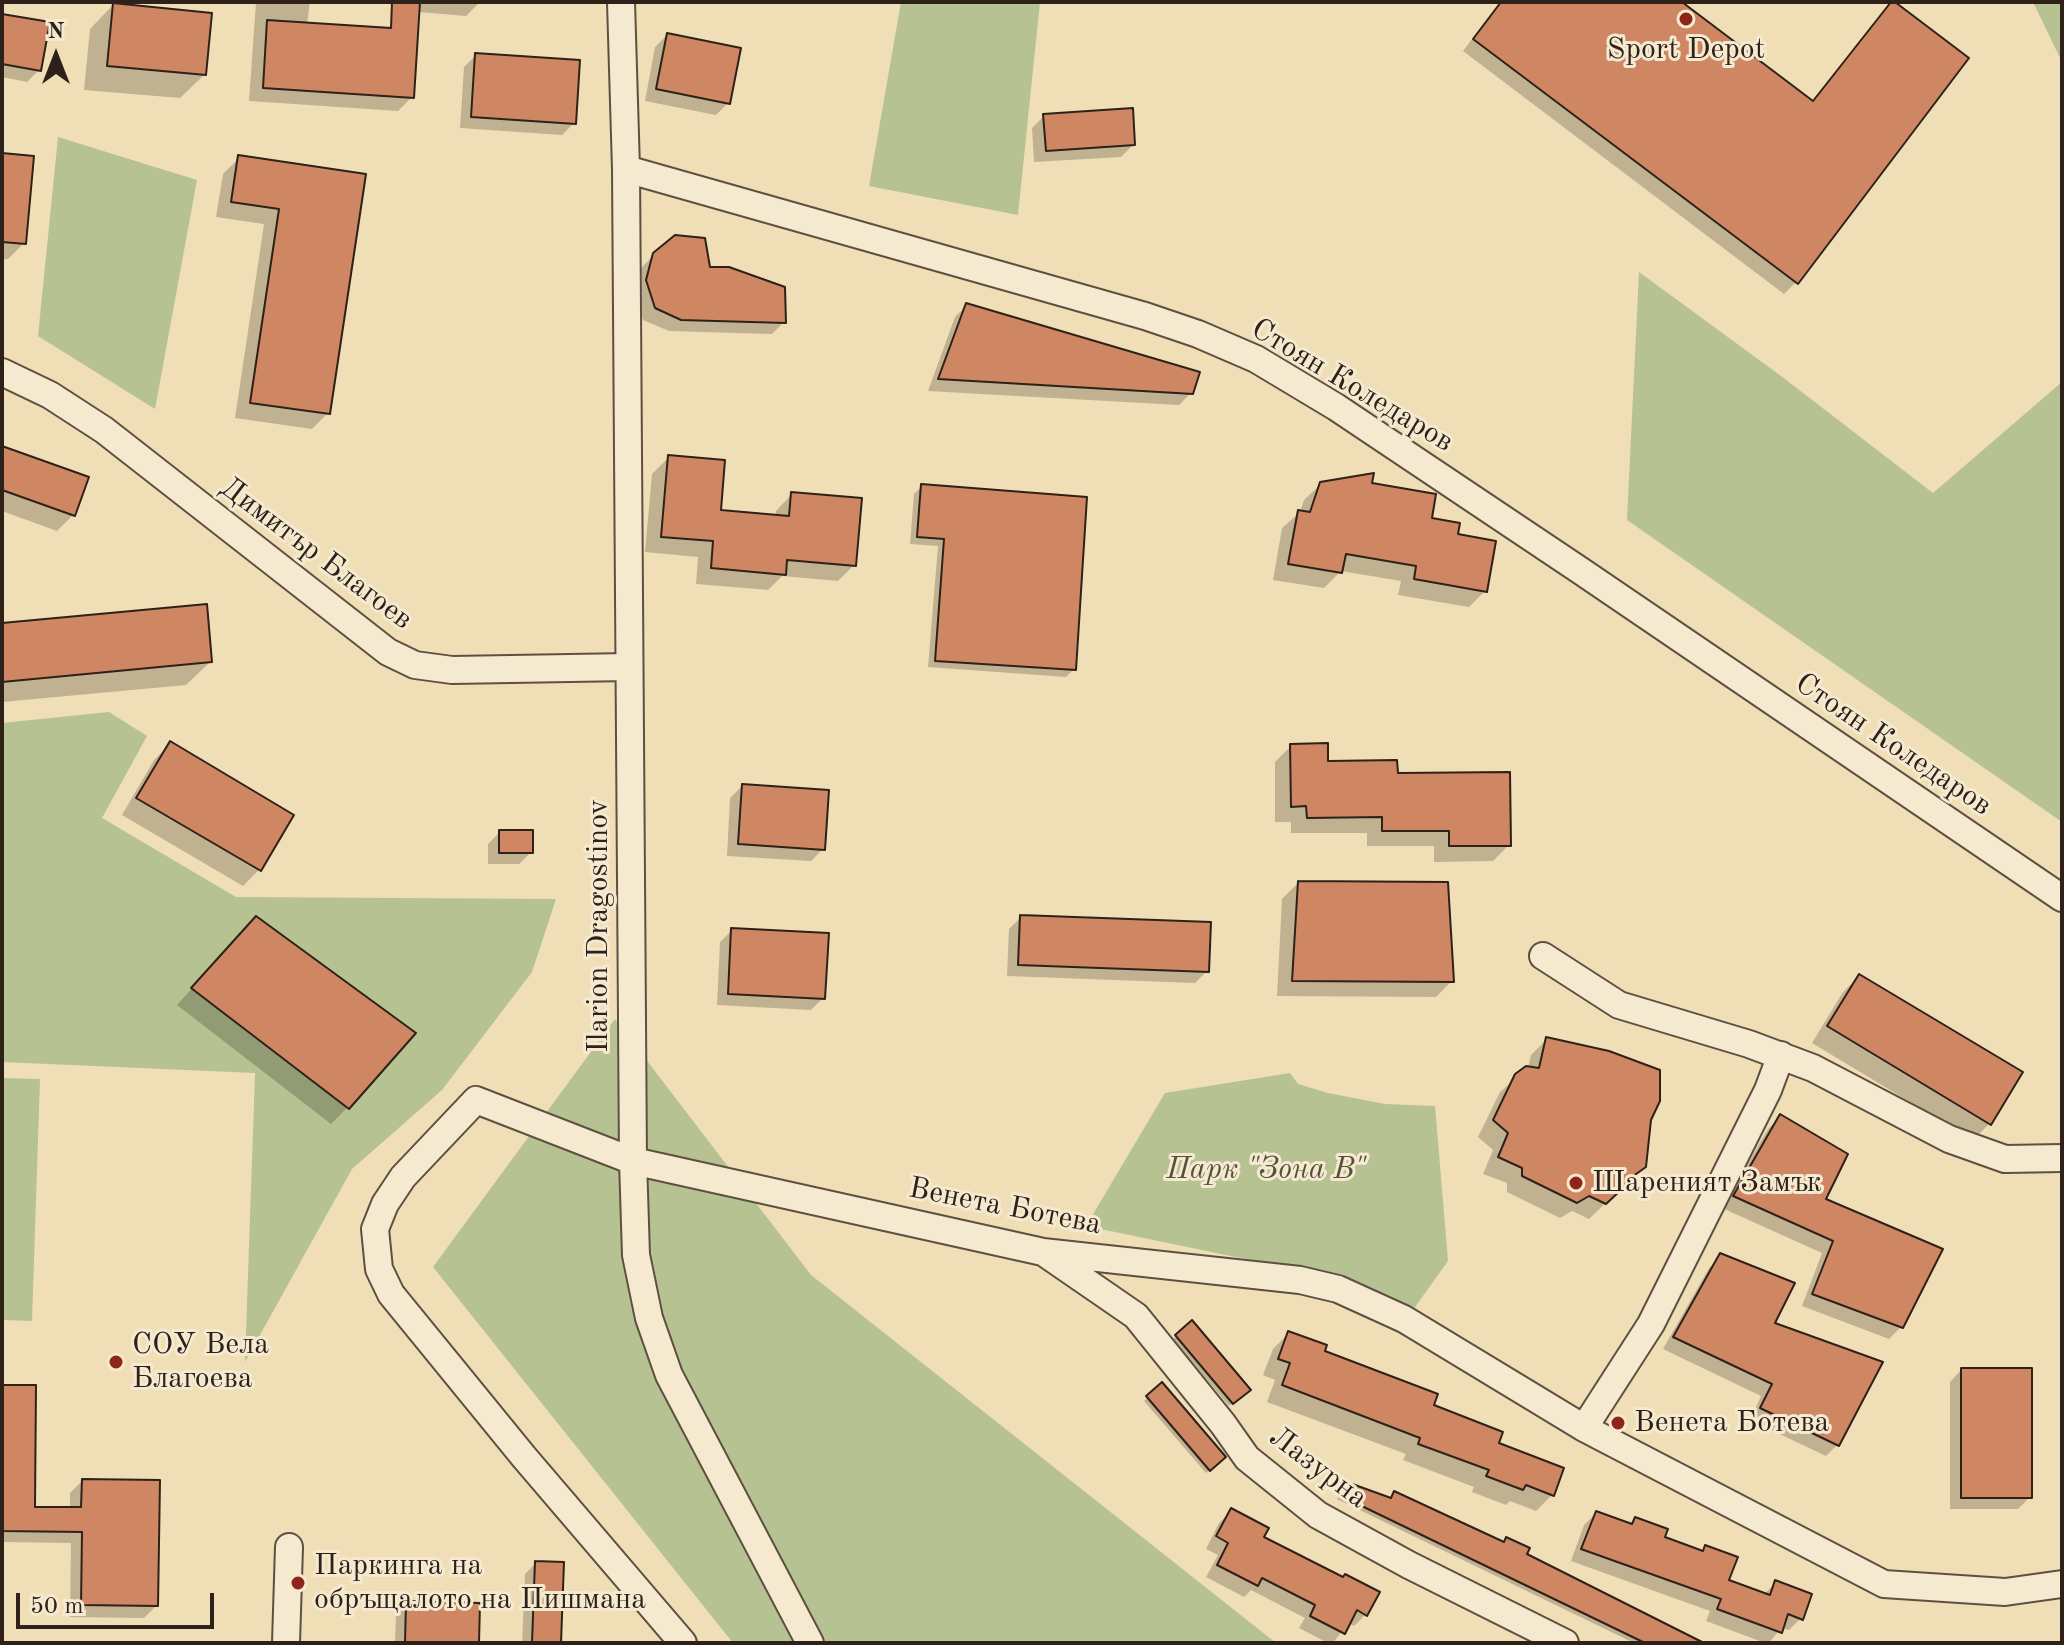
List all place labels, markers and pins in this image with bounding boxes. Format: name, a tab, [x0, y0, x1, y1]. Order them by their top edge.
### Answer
marker: Sport Depot	[1677, 10, 1695, 28]
place label: Sport Depot	[1607, 32, 1765, 68]
place label: Шареният Замък	[1592, 1165, 1822, 1201]
marker: Шареният Замък	[1567, 1174, 1585, 1192]
place label: СОУ Вела Благоева	[132, 1327, 269, 1398]
marker: СОУ Вела Благоева	[107, 1353, 125, 1371]
place label: Венета Ботева	[1634, 1405, 1829, 1441]
marker: Венета Ботева	[1609, 1414, 1627, 1432]
place label: Паркинга на обръщалото на Пишмана	[314, 1548, 646, 1618]
marker: Паркинга на обръщалото на Пишмана	[289, 1574, 307, 1592]

